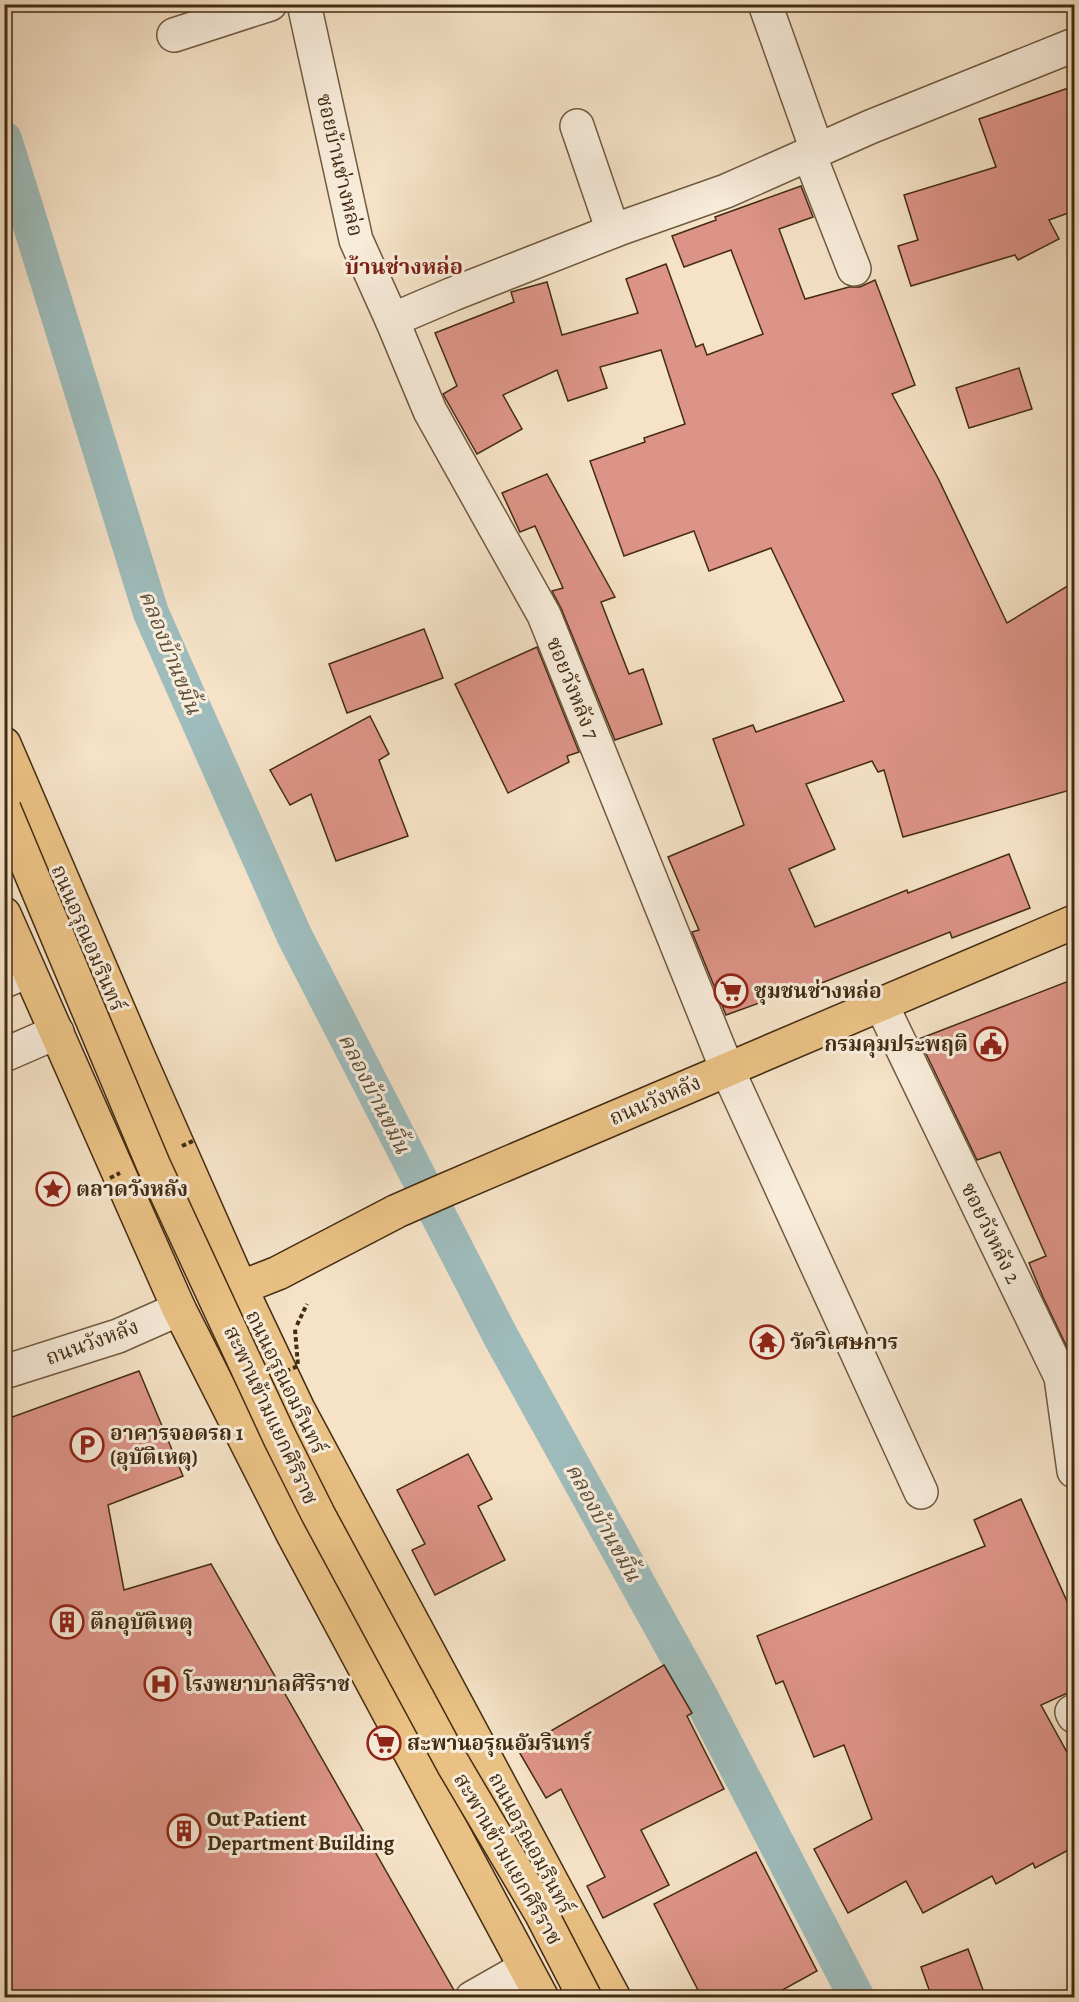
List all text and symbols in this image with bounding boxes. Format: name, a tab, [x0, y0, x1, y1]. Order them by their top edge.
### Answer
street label: ซอยบ้านช่างหล่อ	[310, 91, 370, 239]
district label: บ้านช่างหล่อ	[345, 252, 463, 282]
water label: คลองบ้านขมิ้น	[132, 585, 210, 719]
street label: ซอยวังหลัง 7	[540, 633, 606, 744]
street label: ถนนอรุณอมรินทร์	[44, 860, 132, 1017]
supermarket icon: ชุมชนช่างหล่อ	[713, 973, 749, 1009]
place label: ชุมชนช่างหล่อ	[754, 977, 882, 1005]
public building icon: กรมคุมประพฤติ	[973, 1026, 1009, 1062]
water label: คลองบ้านขมิ้น	[331, 1027, 419, 1159]
place label: กรมคุมประพฤติ	[824, 1030, 968, 1058]
street label: ถนนวังหลัง	[605, 1068, 705, 1132]
place icon: ตลาดวังหลัง	[35, 1171, 71, 1207]
place label: ตลาดวังหลัง	[76, 1175, 188, 1203]
street label: ซอยวังหลัง 2	[954, 1178, 1028, 1288]
street label: ถนนอรุณอมรินทร์	[239, 1305, 333, 1460]
street label: ถนนวังหลัง	[41, 1312, 143, 1372]
street label: สะพานข้ามแยกศิริราช	[217, 1321, 325, 1509]
temple icon: วัดวิเศษการ	[749, 1324, 785, 1360]
place label: วัดวิเศษการ	[790, 1328, 898, 1356]
place label: อาคารจอดรถ 1 (อุบัติเหตุ)	[110, 1419, 244, 1471]
parking icon: อาคารจอดรถ 1 (อุบัติเหตุ)	[69, 1427, 105, 1463]
water label: คลองบ้านขมิ้น	[558, 1457, 650, 1588]
building icon: ตึกอุบัติเหตุ	[49, 1604, 85, 1640]
place label: ตึกอุบัติเหตุ	[90, 1608, 193, 1636]
hospital icon: โรงพยาบาลศิริราช	[143, 1666, 179, 1702]
place label: โรงพยาบาลศิริราช	[183, 1669, 350, 1698]
supermarket icon: สะพานอรุณอัมรินทร์	[366, 1725, 402, 1761]
place label: สะพานอรุณอัมรินทร์	[407, 1729, 592, 1757]
street label: ถนนอรุณอมรินทร์	[482, 1767, 581, 1920]
street label: สะพานข้ามแยกศิริราช	[447, 1768, 569, 1950]
place label: Out Patient Department Building	[207, 1805, 394, 1857]
building icon: Out Patient Department Building	[166, 1813, 202, 1849]

